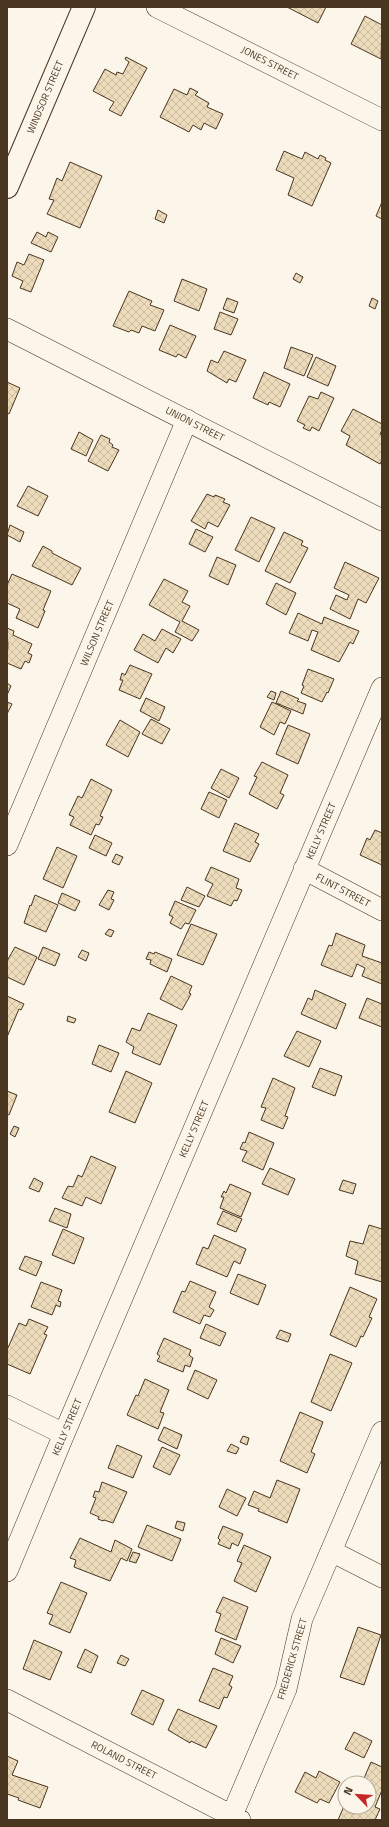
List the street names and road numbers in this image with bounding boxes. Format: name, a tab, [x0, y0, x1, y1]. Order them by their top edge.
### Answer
street label: JONES STREET	[239, 42, 302, 84]
street label: WINDSOR STREET	[23, 57, 67, 136]
street label: UNION STREET	[163, 403, 228, 446]
street label: WILSON STREET	[76, 597, 118, 668]
street label: KELLY STREET	[302, 799, 340, 862]
street label: FLINT STREET	[313, 869, 374, 911]
street label: KELLY STREET	[175, 1097, 213, 1160]
street label: KELLY STREET	[48, 1395, 86, 1458]
street label: FREDERICK STREET	[273, 1616, 311, 1701]
street label: ROLAND STREET	[88, 1737, 160, 1783]

